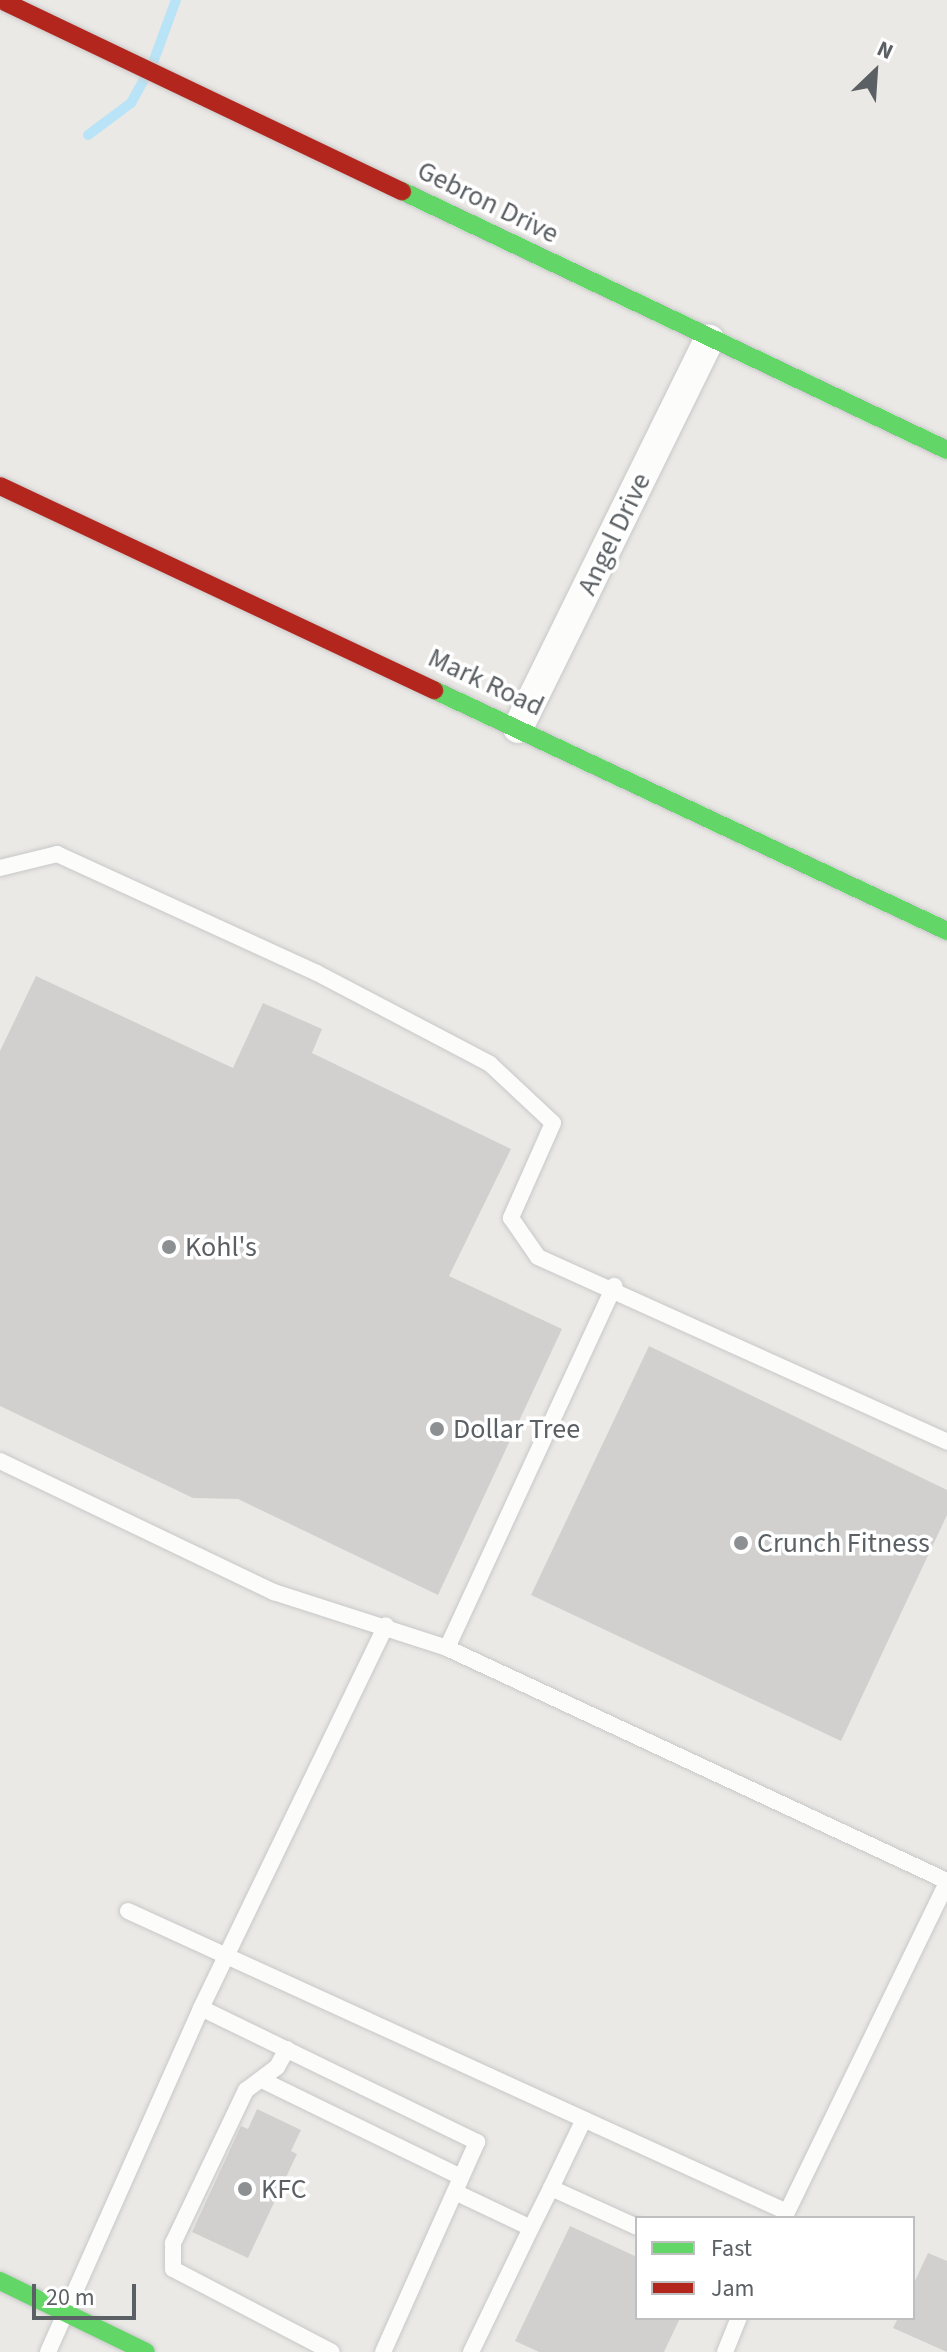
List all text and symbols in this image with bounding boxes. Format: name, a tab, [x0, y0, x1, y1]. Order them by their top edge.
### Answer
north arrow	[835, 32, 915, 112]
text: N	[872, 33, 899, 68]
street label: Gebron Drive	[412, 153, 564, 251]
street label: Angel Drive	[570, 468, 658, 600]
street label: Mark Road	[423, 641, 549, 723]
place label: Kohl's	[185, 1230, 257, 1264]
marker: Kohl's	[160, 1238, 178, 1256]
place label: Dollar Tree	[453, 1412, 580, 1446]
marker: Dollar Tree	[428, 1420, 446, 1438]
place label: Crunch Fitness	[757, 1526, 930, 1560]
marker: Crunch Fitness	[732, 1534, 750, 1552]
place label: KFC	[261, 2172, 307, 2206]
marker: KFC	[236, 2180, 254, 2198]
legend	[635, 2216, 915, 2320]
text: Fast	[711, 2231, 752, 2266]
scale bar	[36, 2268, 140, 2318]
text: Jam	[711, 2271, 755, 2306]
text: 20 m	[46, 2280, 95, 2315]

